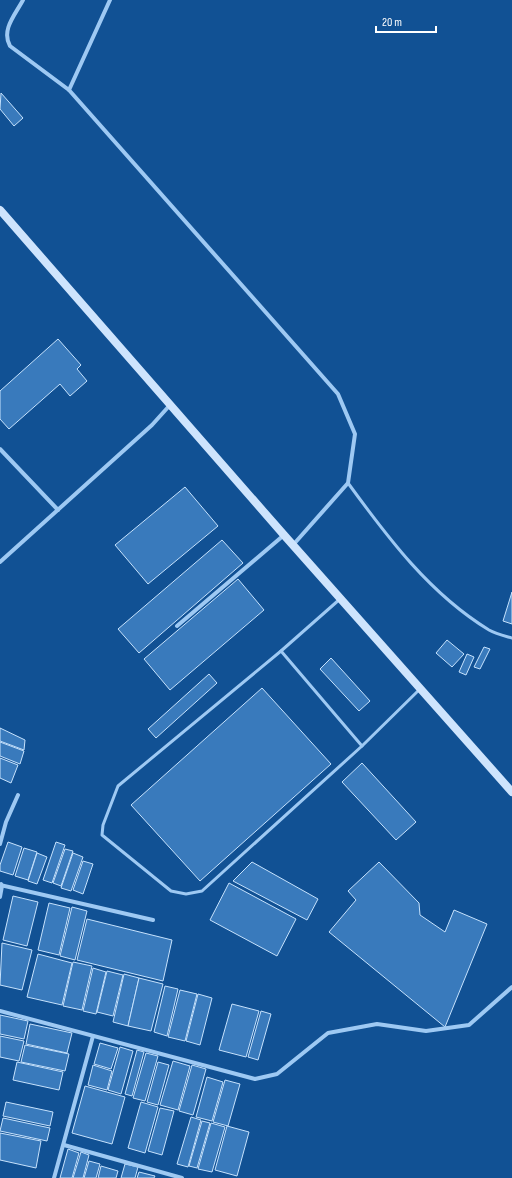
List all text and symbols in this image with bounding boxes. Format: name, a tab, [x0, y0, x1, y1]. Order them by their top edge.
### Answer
scale bar	[376, 8, 436, 34]
text: 20 m	[382, 15, 402, 30]

